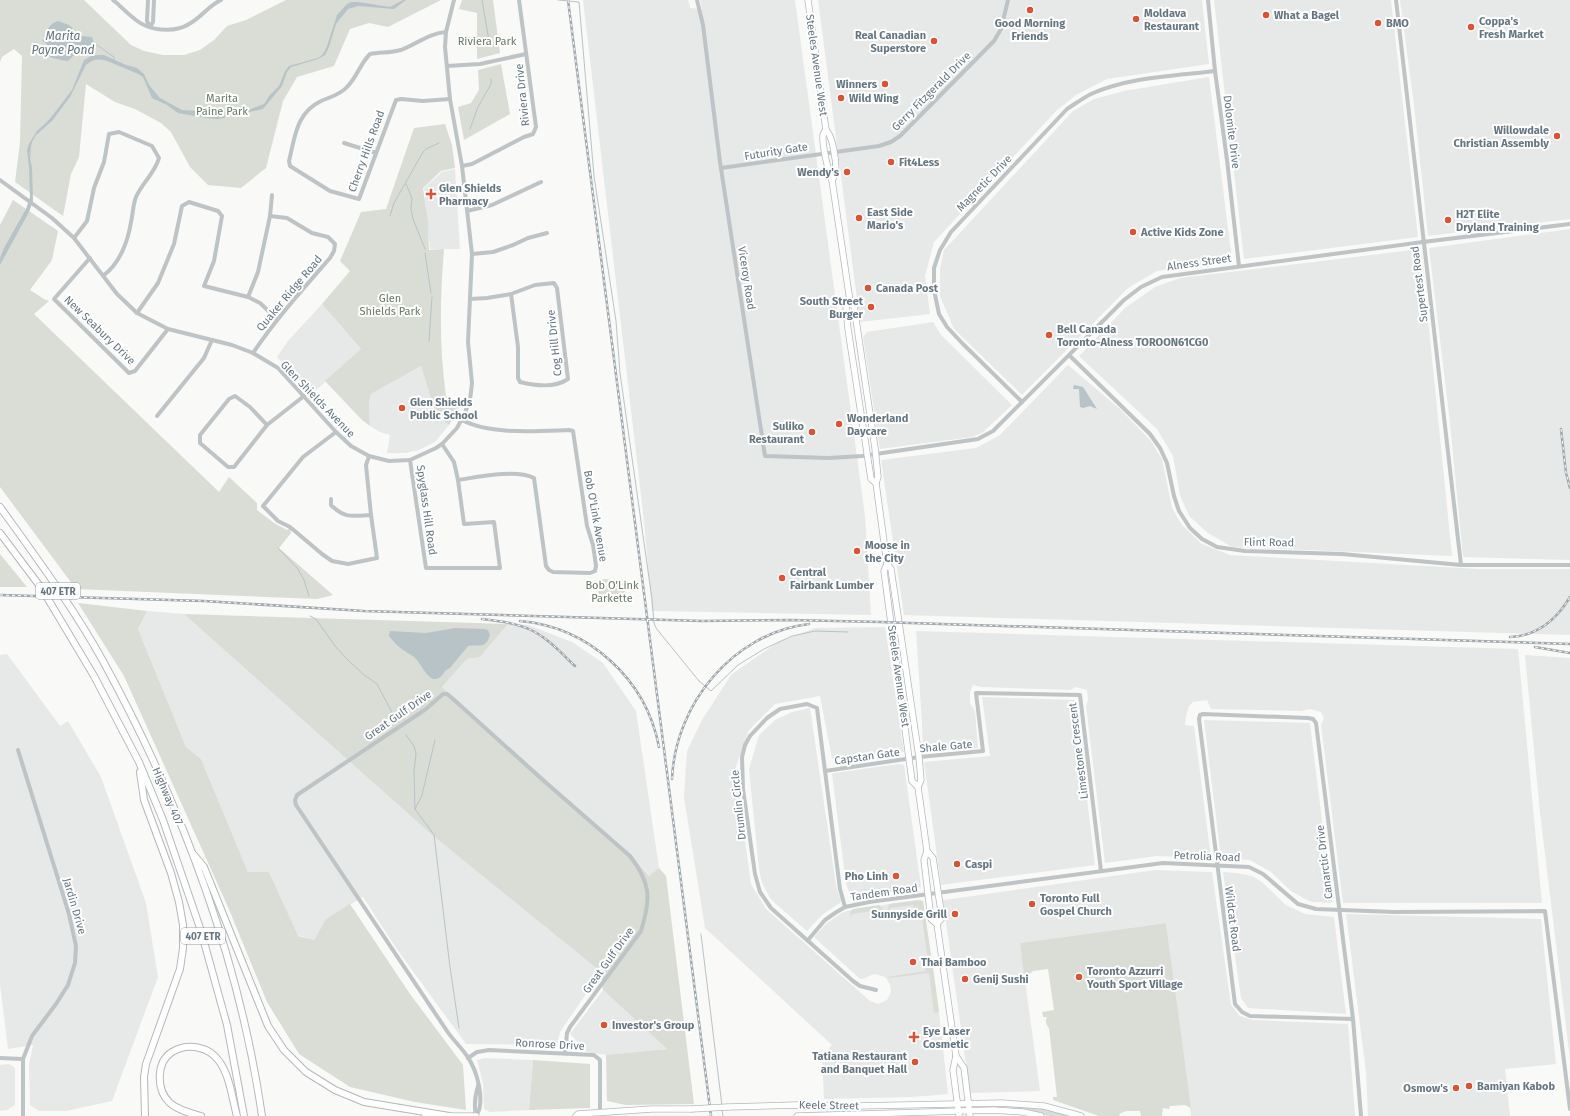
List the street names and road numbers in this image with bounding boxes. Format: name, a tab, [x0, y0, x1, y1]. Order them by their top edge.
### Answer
street label: Steeles Avenue West	[803, 13, 830, 117]
street label: Gerry Fitzgerald Drive	[889, 49, 974, 134]
street label: Riviera Drive	[513, 63, 532, 127]
street label: Dolomite Drive	[1221, 94, 1242, 170]
street label: Cherry Hills Road	[346, 109, 387, 194]
street label: Futurity Gate	[743, 140, 809, 163]
street label: Magnetic Drive	[954, 152, 1015, 214]
street label: Viceroy Road	[735, 245, 758, 311]
street label: Supertest Road	[1408, 245, 1431, 323]
street label: Alness Street	[1166, 252, 1232, 273]
street label: Quaker Ridge Road	[254, 253, 325, 334]
street label: New Seabury Drive	[62, 293, 138, 368]
street label: Cog Hill Drive	[545, 309, 564, 377]
street label: Glen Shields Avenue	[278, 358, 358, 440]
street label: Spyglass Hill Road	[414, 464, 439, 556]
street label: Bob O'Link Avenue	[581, 469, 610, 563]
street label: Flint Road	[1244, 536, 1294, 549]
road number: 407 ETR	[36, 583, 80, 599]
street label: Steeles Avenue West	[885, 624, 912, 728]
street label: Great Gulf Drive	[362, 688, 434, 743]
street label: Limestone Crescent	[1066, 702, 1091, 800]
street label: Shale Gate	[919, 738, 973, 755]
street label: Capstan Gate	[834, 745, 900, 768]
street label: Highway 407	[150, 765, 186, 827]
street label: Drumlin Circle	[728, 769, 749, 841]
street label: Canarctic Drive	[1313, 824, 1335, 900]
street label: Petrolia Road	[1173, 849, 1241, 864]
street label: Jardin Drive	[60, 876, 89, 936]
street label: Tandem Road	[850, 881, 919, 904]
street label: Wildcat Road	[1222, 886, 1243, 952]
street label: Great Gulf Drive	[580, 925, 637, 996]
road number: 407 ETR	[181, 928, 225, 944]
street label: Ronrose Drive	[515, 1036, 585, 1053]
street label: Keele Street	[799, 1098, 859, 1113]

